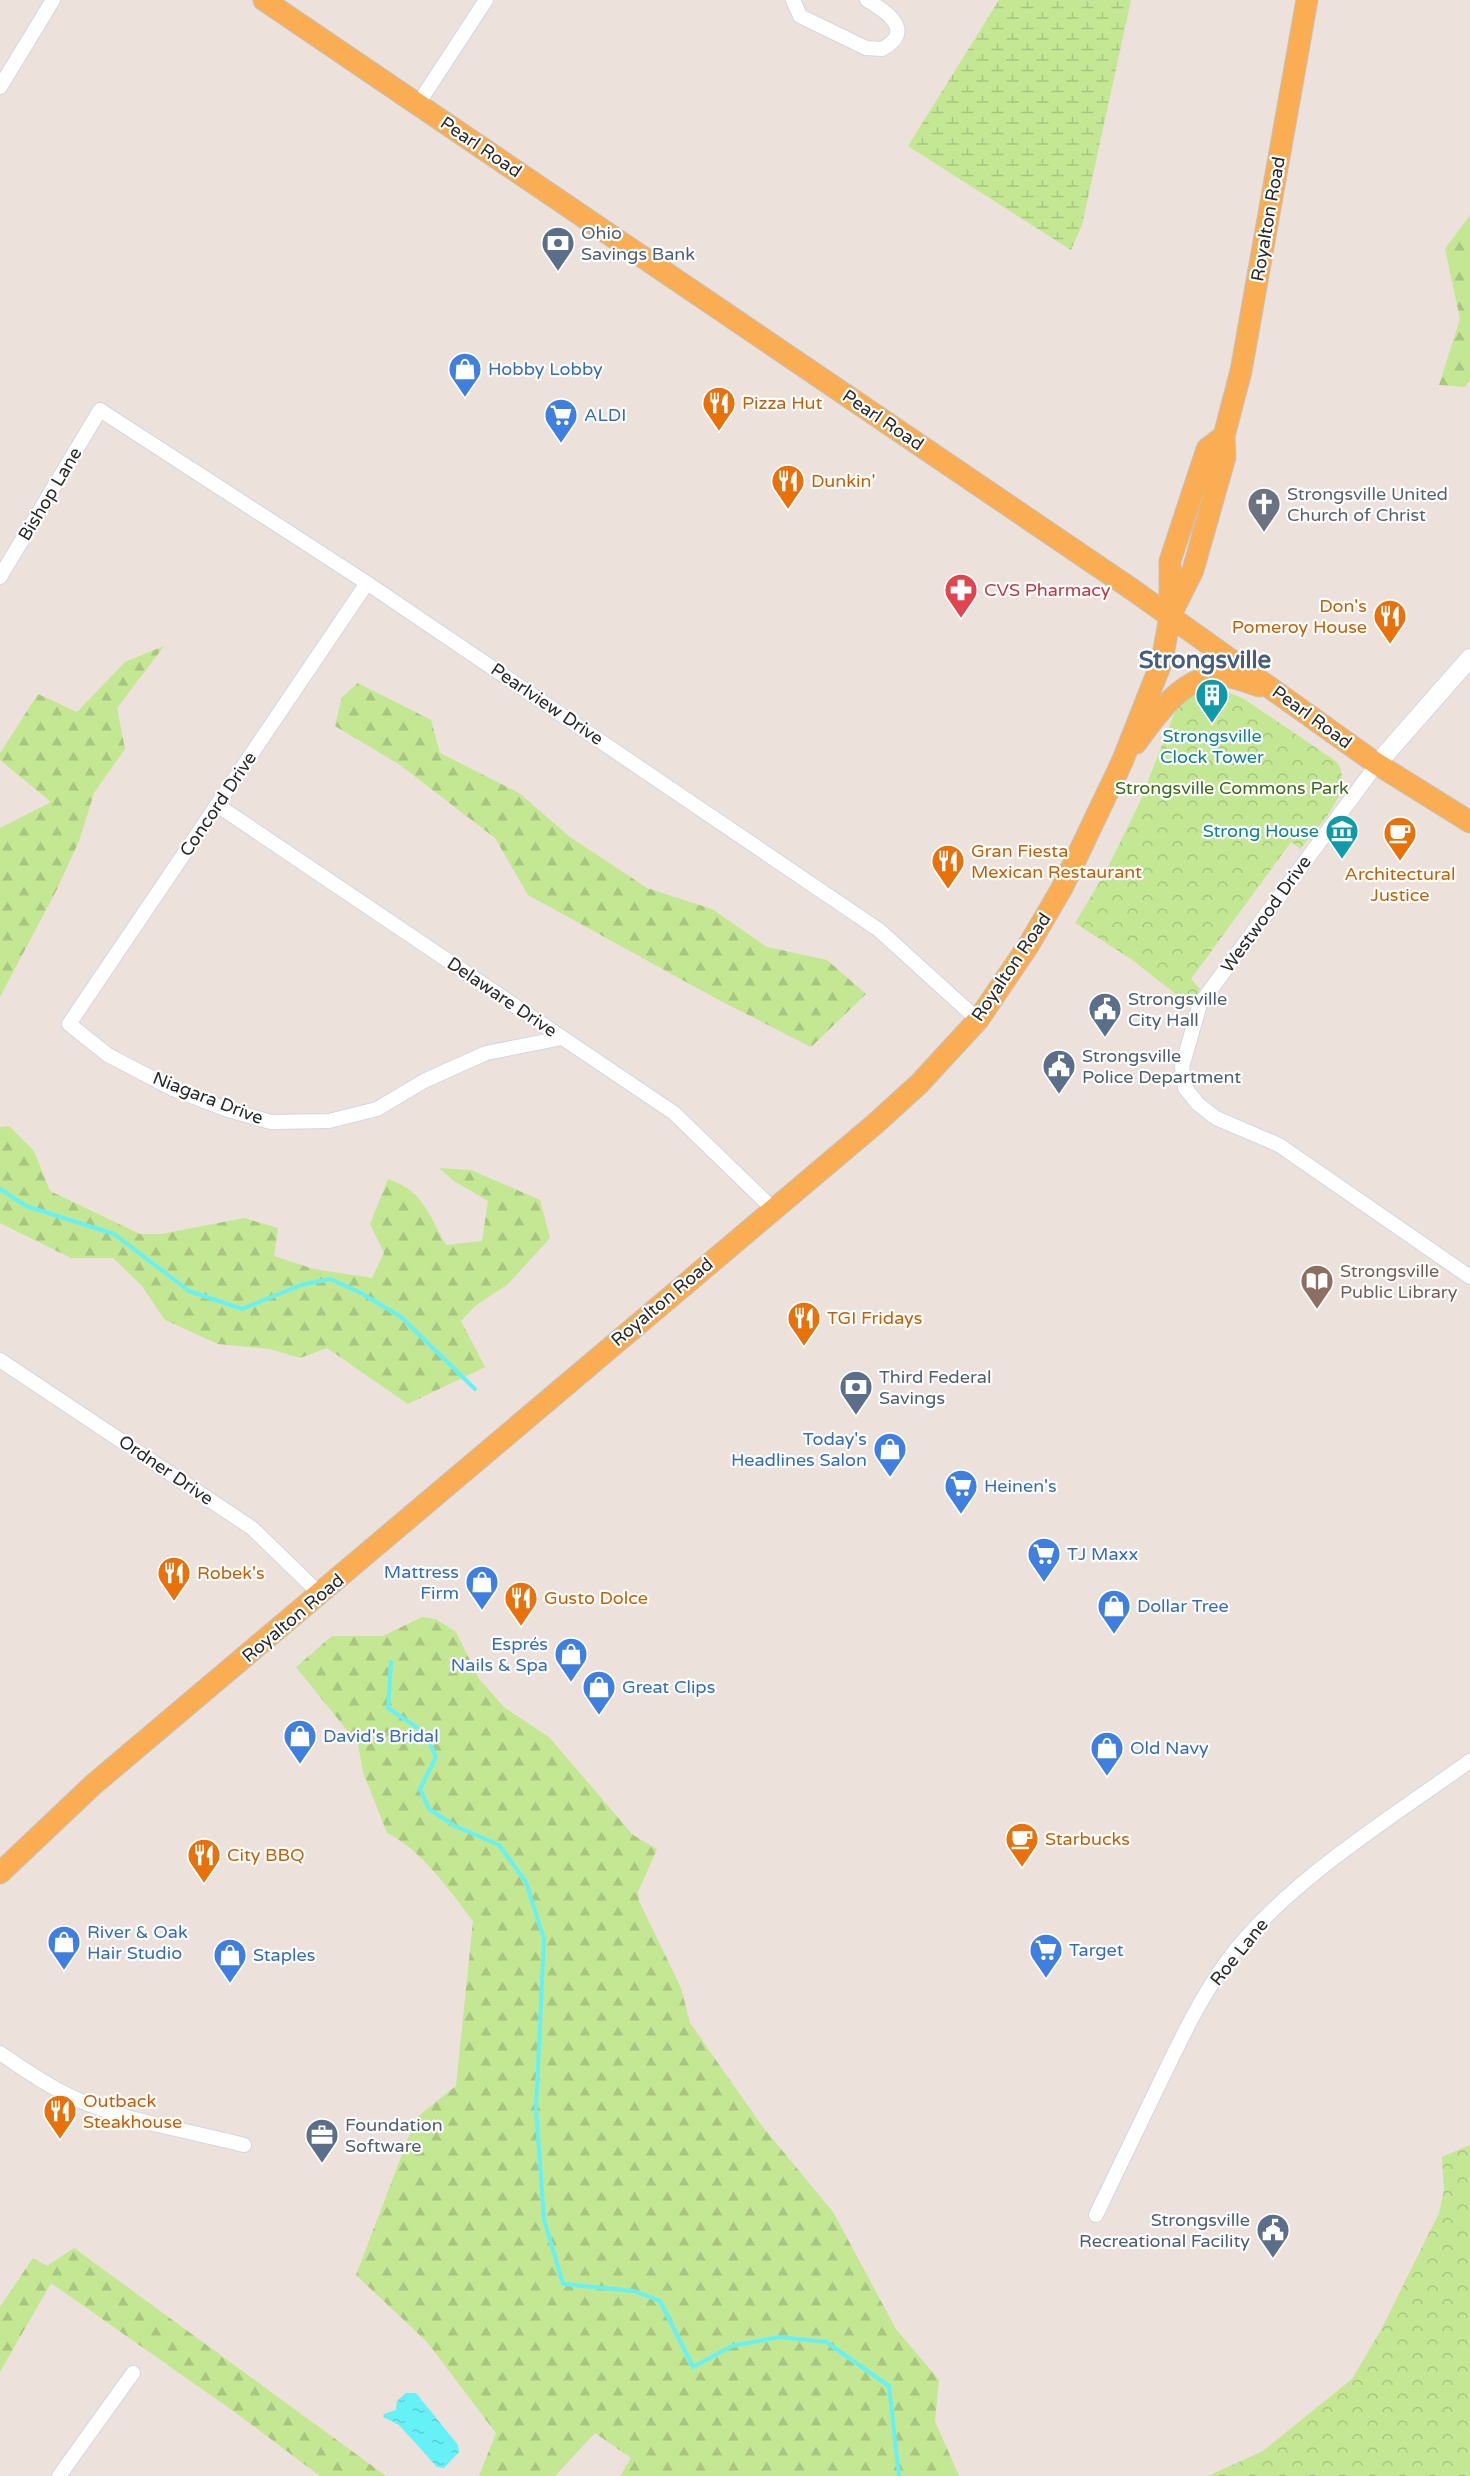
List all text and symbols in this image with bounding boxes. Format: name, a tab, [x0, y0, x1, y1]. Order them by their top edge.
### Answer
street label: Pearl Road	[436, 112, 526, 182]
street label: Royalton Road	[1246, 155, 1290, 283]
place label: Ohio Savings Bank	[581, 222, 695, 265]
bank icon: Ohio Savings Bank	[540, 225, 576, 272]
shop icon: Hobby Lobby	[447, 351, 483, 398]
place label: Hobby Lobby	[488, 358, 603, 380]
restaurant icon: Pizza Hut	[701, 385, 737, 432]
street label: Pearl Road	[838, 385, 928, 455]
place label: Pizza Hut	[742, 392, 822, 414]
supermarket icon: ALDI	[543, 397, 579, 444]
place label: ALDI	[584, 404, 626, 426]
street label: Bishop Lane	[14, 443, 86, 545]
restaurant icon: Dunkin'	[770, 463, 806, 510]
place label: Dunkin'	[811, 470, 876, 492]
place label: Strongsville United Church of Christ	[1287, 483, 1448, 526]
church icon: Strongsville United Church of Christ	[1246, 486, 1282, 533]
pharmacy icon: CVS Pharmacy	[943, 572, 979, 619]
place label: CVS Pharmacy	[984, 579, 1111, 601]
place label: Don's Pomeroy House	[1232, 595, 1367, 638]
restaurant icon: Don's Pomeroy House	[1372, 598, 1408, 645]
district label: Strongsville	[1139, 646, 1272, 675]
street label: Pearlview Drive	[487, 658, 607, 750]
building icon: Strongsville Clock Tower	[1194, 677, 1230, 724]
street label: Pearl Road	[1268, 681, 1356, 753]
place label: Strongsville Clock Tower	[1160, 725, 1264, 768]
street label: Concord Drive	[175, 747, 261, 861]
park label: Strongsville Commons Park	[1115, 777, 1349, 799]
museum icon: Strong House	[1324, 813, 1360, 860]
cafe icon: Architectural Justice	[1382, 815, 1418, 862]
place label: Strong House	[1203, 820, 1319, 842]
place label: Gran Fiesta Mexican Restaurant	[971, 840, 1142, 883]
restaurant icon: Gran Fiesta Mexican Restaurant	[930, 843, 966, 890]
street label: Westwood Drive	[1216, 851, 1316, 977]
place label: Architectural Justice	[1345, 863, 1455, 906]
street label: Royalton Road	[967, 908, 1055, 1026]
street label: Delaware Drive	[443, 952, 561, 1042]
place label: Strongsville City Hall	[1128, 988, 1227, 1031]
public building icon: Strongsville City Hall	[1087, 991, 1123, 1038]
place label: Strongsville Police Department	[1082, 1045, 1241, 1088]
public building icon: Strongsville Police Department	[1041, 1048, 1077, 1095]
street label: Niagara Drive	[150, 1067, 266, 1129]
street label: Royalton Road	[607, 1253, 717, 1351]
place label: Strongsville Public Library	[1340, 1260, 1458, 1303]
library icon: Strongsville Public Library	[1299, 1263, 1335, 1310]
restaurant icon: TGI Fridays	[786, 1300, 822, 1347]
place label: TGI Fridays	[827, 1307, 922, 1329]
place label: Third Federal Savings	[879, 1366, 991, 1409]
bank icon: Third Federal Savings	[838, 1369, 874, 1416]
place label: Today's Headlines Salon	[731, 1428, 867, 1471]
street label: Ordner Drive	[114, 1430, 218, 1510]
shop icon: Today's Headlines Salon	[872, 1431, 908, 1478]
supermarket icon: Heinen's	[943, 1468, 979, 1515]
place label: Heinen's	[984, 1475, 1057, 1497]
supermarket icon: TJ Maxx	[1026, 1536, 1062, 1583]
place label: TJ Maxx	[1067, 1543, 1138, 1565]
restaurant icon: Robek's	[156, 1555, 192, 1602]
place label: Mattress Firm	[384, 1561, 459, 1604]
place label: Robek's	[197, 1562, 265, 1584]
shop icon: Mattress Firm	[464, 1564, 500, 1611]
street label: Royalton Road	[238, 1569, 348, 1667]
restaurant icon: Gusto Dolce	[503, 1580, 539, 1627]
place label: Gusto Dolce	[544, 1587, 648, 1609]
shop icon: Dollar Tree	[1096, 1588, 1132, 1635]
place label: Dollar Tree	[1137, 1595, 1229, 1617]
place label: Esprés Nails & Spa	[451, 1633, 548, 1676]
shop icon: Esprés Nails & Spa	[553, 1636, 589, 1683]
shop icon: Great Clips	[581, 1669, 617, 1716]
place label: Great Clips	[622, 1676, 715, 1698]
shop icon: David's Bridal	[282, 1718, 318, 1765]
place label: David's Bridal	[323, 1725, 439, 1747]
shop icon: Old Navy	[1089, 1730, 1125, 1777]
place label: Old Navy	[1130, 1737, 1209, 1759]
cafe icon: Starbucks	[1004, 1821, 1040, 1868]
place label: Starbucks	[1045, 1828, 1130, 1850]
restaurant icon: City BBQ	[186, 1837, 222, 1884]
place label: City BBQ	[227, 1844, 305, 1866]
street label: Roe Lane	[1205, 1914, 1273, 1990]
place label: River & Oak Hair Studio	[87, 1921, 188, 1964]
shop icon: River & Oak Hair Studio	[46, 1924, 82, 1971]
supermarket icon: Target	[1028, 1932, 1064, 1979]
shop icon: Staples	[212, 1937, 248, 1984]
place label: Target	[1069, 1939, 1124, 1961]
place label: Staples	[253, 1944, 315, 1966]
place label: Outback Steakhouse	[83, 2090, 182, 2133]
restaurant icon: Outback Steakhouse	[42, 2093, 78, 2140]
place label: Foundation Software	[345, 2114, 443, 2157]
office icon: Foundation Software	[304, 2117, 340, 2164]
place label: Strongsville Recreational Facility	[1079, 2209, 1250, 2252]
public building icon: Strongsville Recreational Facility	[1255, 2212, 1291, 2259]

